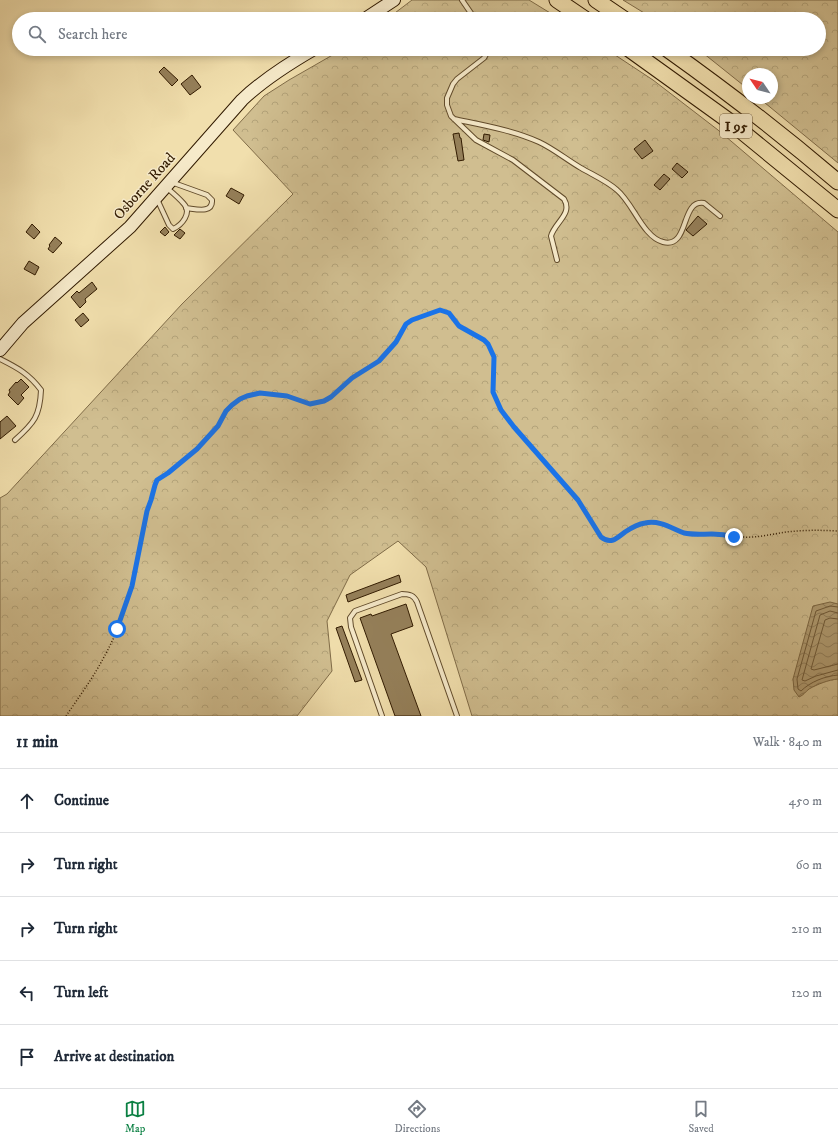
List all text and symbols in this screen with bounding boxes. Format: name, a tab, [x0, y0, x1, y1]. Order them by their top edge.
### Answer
search box	[12, 12, 826, 56]
icon: search	[26, 23, 48, 45]
text: Search here	[58, 25, 127, 44]
north arrow	[742, 68, 778, 104]
road number: I 95	[720, 114, 752, 138]
street label: Osborne Road	[109, 148, 180, 224]
route end	[725, 528, 743, 546]
route start	[108, 620, 126, 638]
text: 11 min	[16, 731, 58, 753]
text: Walk · 840 m	[753, 734, 822, 750]
icon: ahead	[16, 790, 38, 812]
text: Continue	[54, 791, 109, 810]
text: 450 m	[789, 793, 822, 809]
icon: right	[16, 854, 38, 876]
text: Turn right	[54, 855, 117, 874]
text: 60 m	[796, 857, 822, 873]
icon: right	[16, 918, 38, 940]
text: Turn right	[54, 919, 117, 938]
text: 210 m	[791, 921, 822, 937]
icon: left	[16, 982, 38, 1004]
text: Turn left	[54, 983, 108, 1002]
text: 120 m	[791, 985, 822, 1001]
icon: arrive	[16, 1046, 38, 1068]
text: Arrive at destination	[54, 1047, 174, 1066]
tab: Map	[124, 1098, 146, 1136]
tab: Directions	[395, 1098, 440, 1136]
tab: Saved	[689, 1098, 714, 1136]

